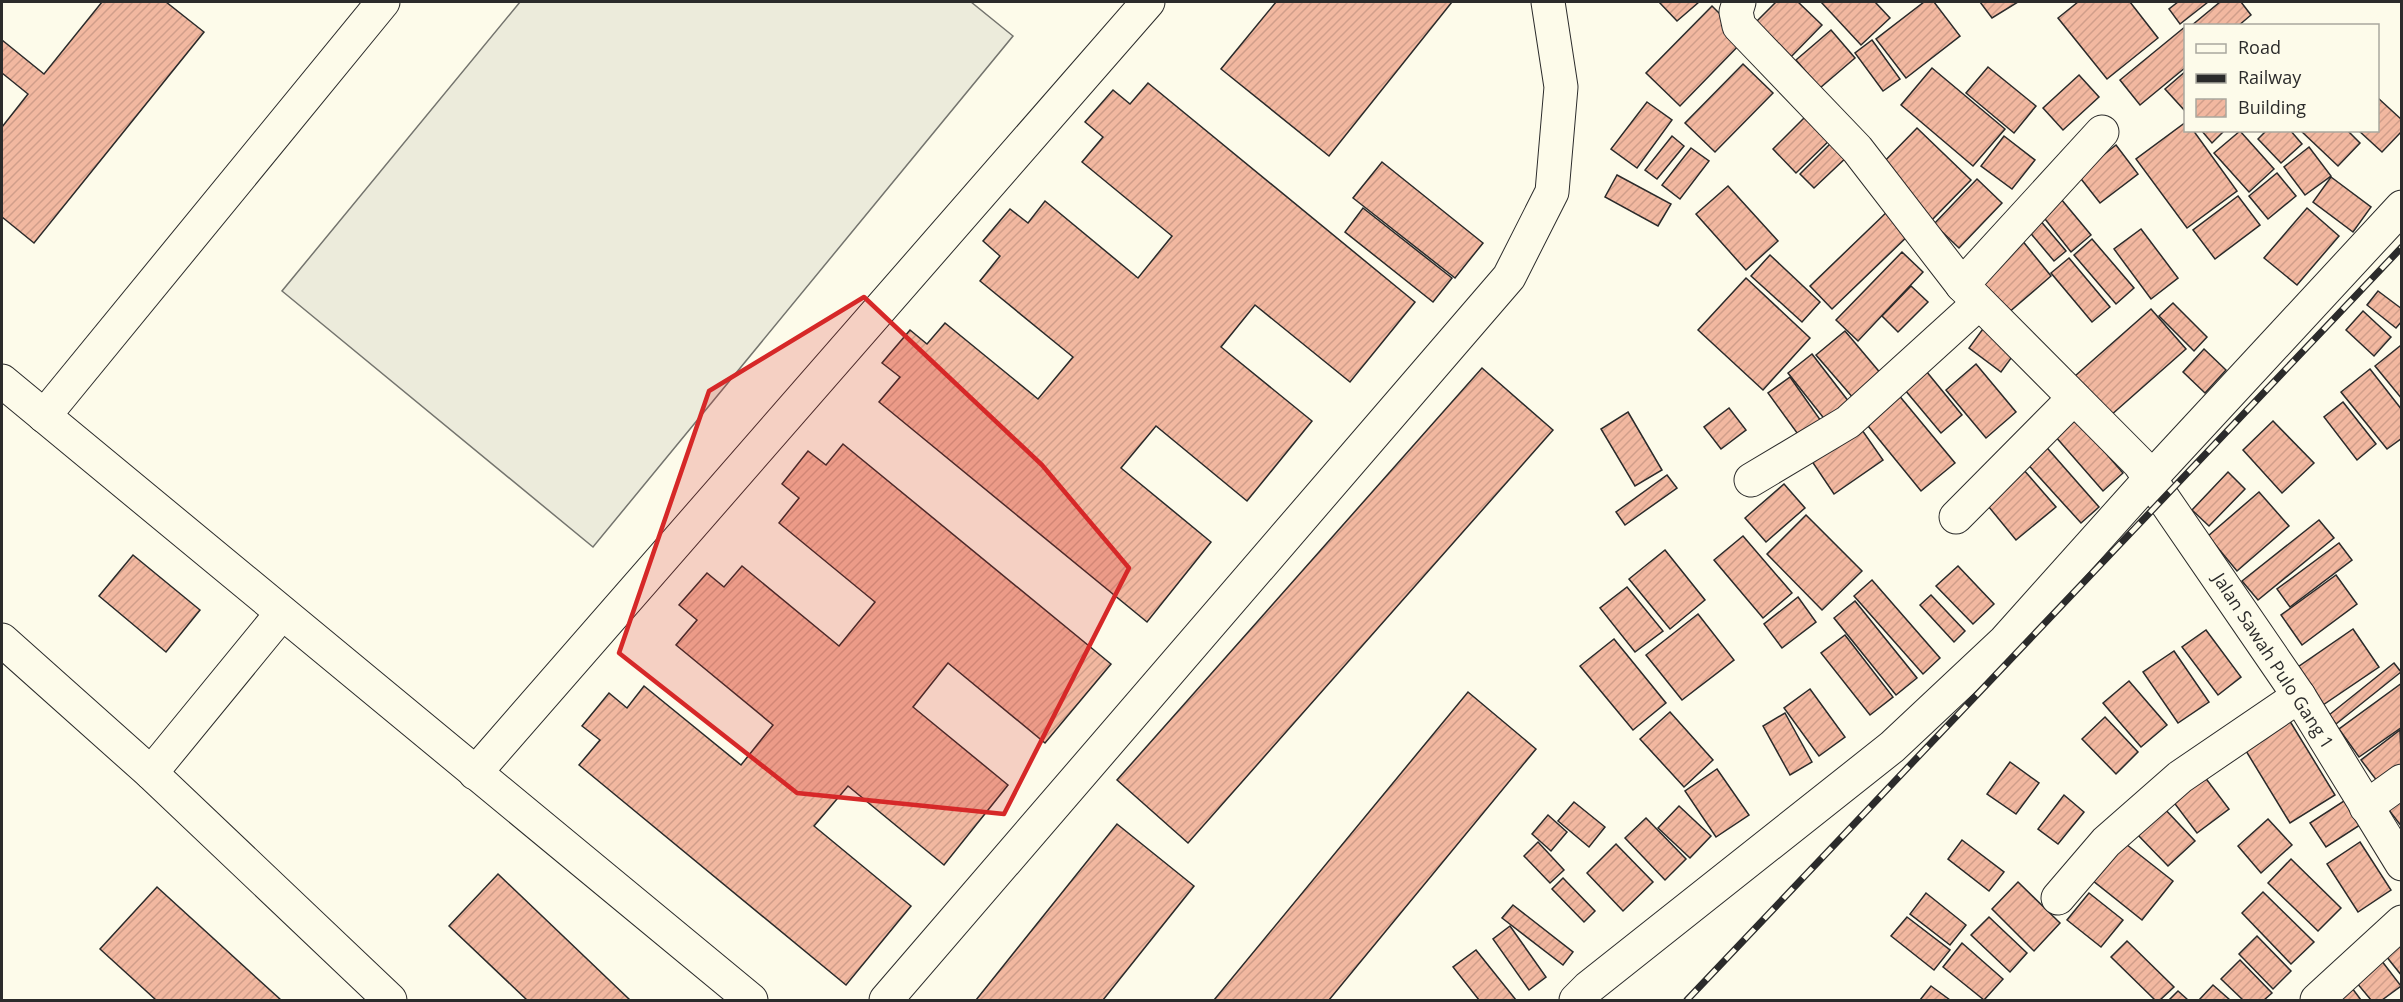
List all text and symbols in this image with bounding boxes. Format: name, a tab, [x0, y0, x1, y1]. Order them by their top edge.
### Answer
legend	[2184, 24, 2379, 132]
text: Road	[2238, 35, 2281, 59]
text: Railway	[2238, 65, 2302, 89]
text: Building	[2238, 95, 2306, 119]
street label: Jalan Sawah Pulo Gang 1	[2207, 566, 2340, 753]

